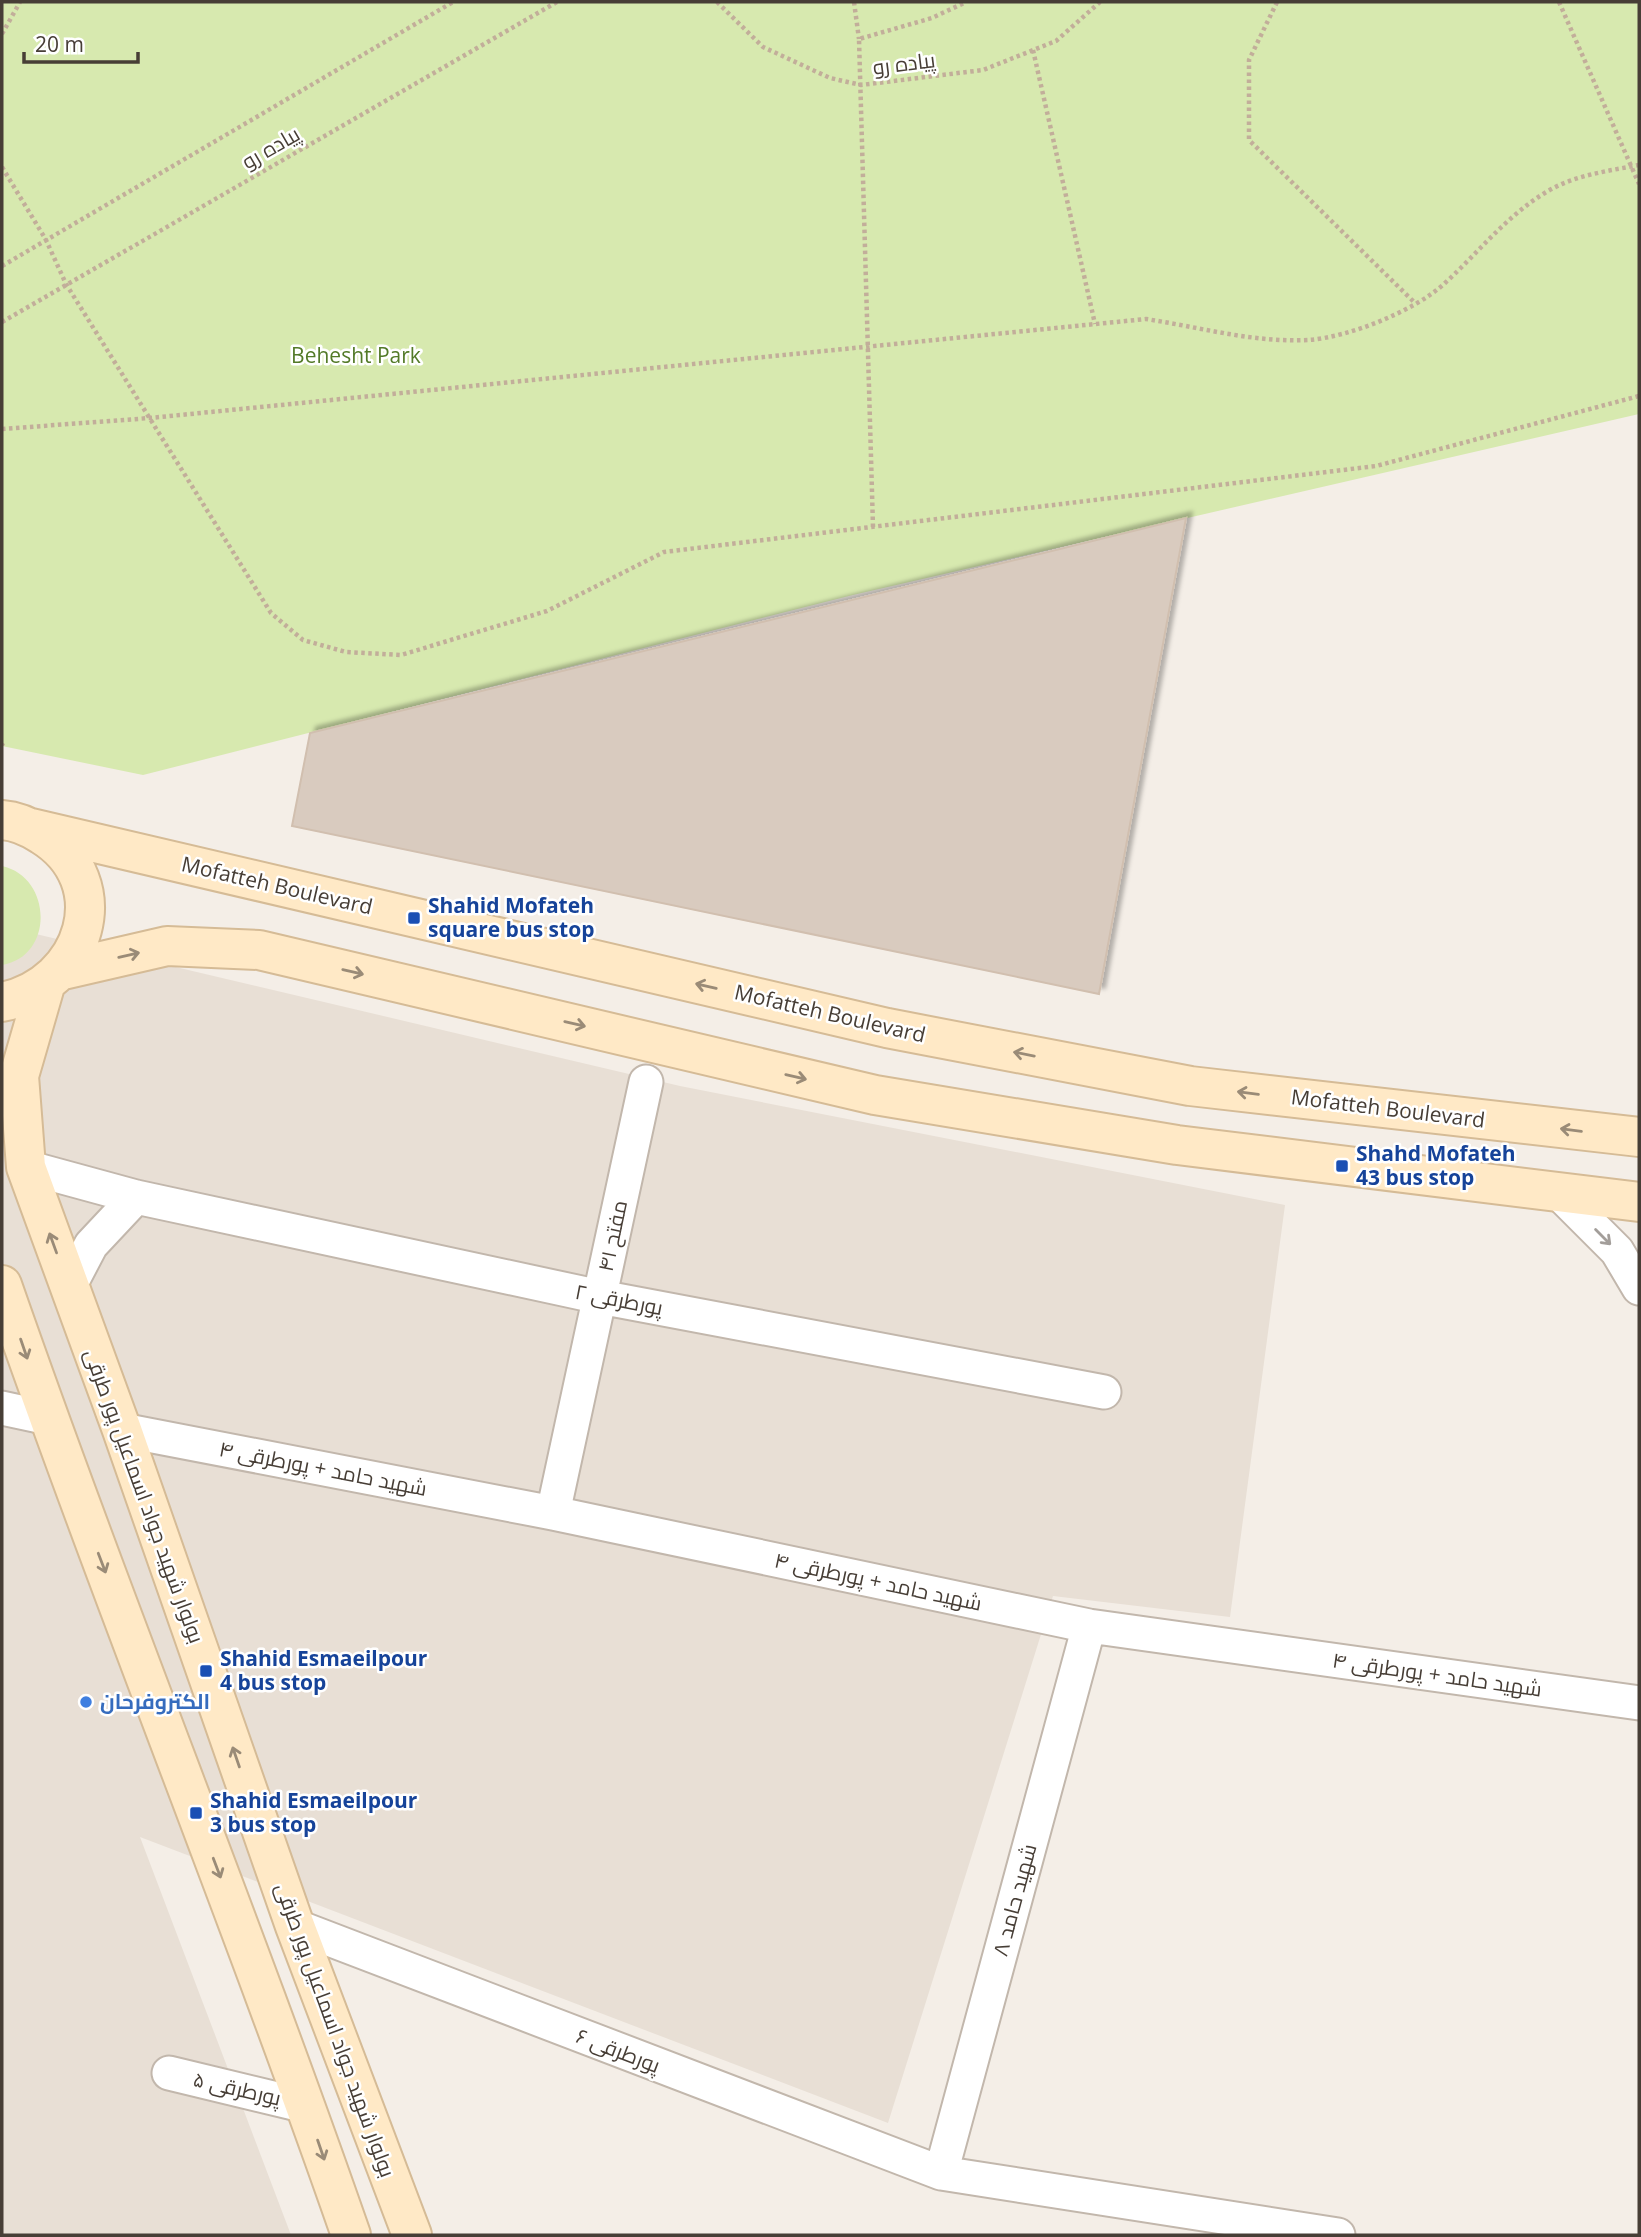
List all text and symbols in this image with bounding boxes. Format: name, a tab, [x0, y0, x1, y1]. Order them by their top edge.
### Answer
scale bar	[24, 21, 138, 65]
text: 20 m	[35, 30, 84, 58]
street label: پیاده رو	[871, 45, 937, 82]
street label: پیاده رو	[236, 119, 306, 176]
park label: Behesht Park	[291, 341, 421, 369]
street label: Mofatteh Boulevard	[179, 849, 375, 921]
place label: Shahid Mofateh square bus stop	[428, 891, 594, 943]
marker: Shahid Mofateh square bus stop	[406, 910, 422, 926]
one-way arrow	[117, 948, 140, 961]
one-way arrow	[341, 966, 364, 980]
street label: Mofatteh Boulevard	[732, 977, 928, 1049]
one-way arrow	[695, 979, 718, 992]
one-way arrow	[563, 1018, 586, 1032]
one-way arrow	[1013, 1047, 1036, 1061]
one-way arrow	[784, 1070, 807, 1084]
street label: Mofatteh Boulevard	[1290, 1082, 1487, 1134]
one-way arrow	[1237, 1086, 1260, 1099]
one-way arrow	[1561, 1123, 1583, 1136]
place label: Shahd Mofateh 43 bus stop	[1356, 1139, 1516, 1191]
marker: Shahd Mofateh 43 bus stop	[1334, 1158, 1350, 1174]
street label: مفتح ۴۱	[591, 1198, 634, 1274]
one-way arrow	[1594, 1228, 1611, 1245]
one-way arrow	[46, 1232, 58, 1254]
street label: پورطرقی ۲	[573, 1277, 666, 1322]
one-way arrow	[19, 1338, 31, 1360]
street label: بولوار شهید جواد اسماعیل پور طرقی	[78, 1345, 211, 1647]
street label: شهید حامد + پورطرقی ۴	[217, 1434, 430, 1503]
street label: شهید حامد + پورطرقی ۴	[772, 1545, 984, 1618]
one-way arrow	[97, 1551, 110, 1573]
place label: Shahid Esmaeilpour 4 bus stop	[220, 1644, 428, 1696]
street label: شهید حامد + پورطرقی ۴	[1330, 1645, 1544, 1704]
marker: Shahid Esmaeilpour 4 bus stop	[198, 1663, 214, 1679]
place label: الکتروفرحان	[100, 1687, 210, 1715]
marker: الکتروفرحان	[78, 1694, 94, 1710]
one-way arrow	[229, 1747, 241, 1769]
place label: Shahid Esmaeilpour 3 bus stop	[210, 1786, 418, 1838]
marker: Shahid Esmaeilpour 3 bus stop	[188, 1805, 204, 1821]
street label: شهید حامد ۸	[986, 1840, 1042, 1959]
one-way arrow	[211, 1856, 224, 1878]
street label: بولوار شهید جواد اسماعیل پور طرقی	[269, 1879, 402, 2181]
street label: پورطرقی ۶	[572, 2021, 665, 2080]
street label: پورطرقی ۵	[190, 2064, 284, 2113]
one-way arrow	[316, 2138, 328, 2160]

